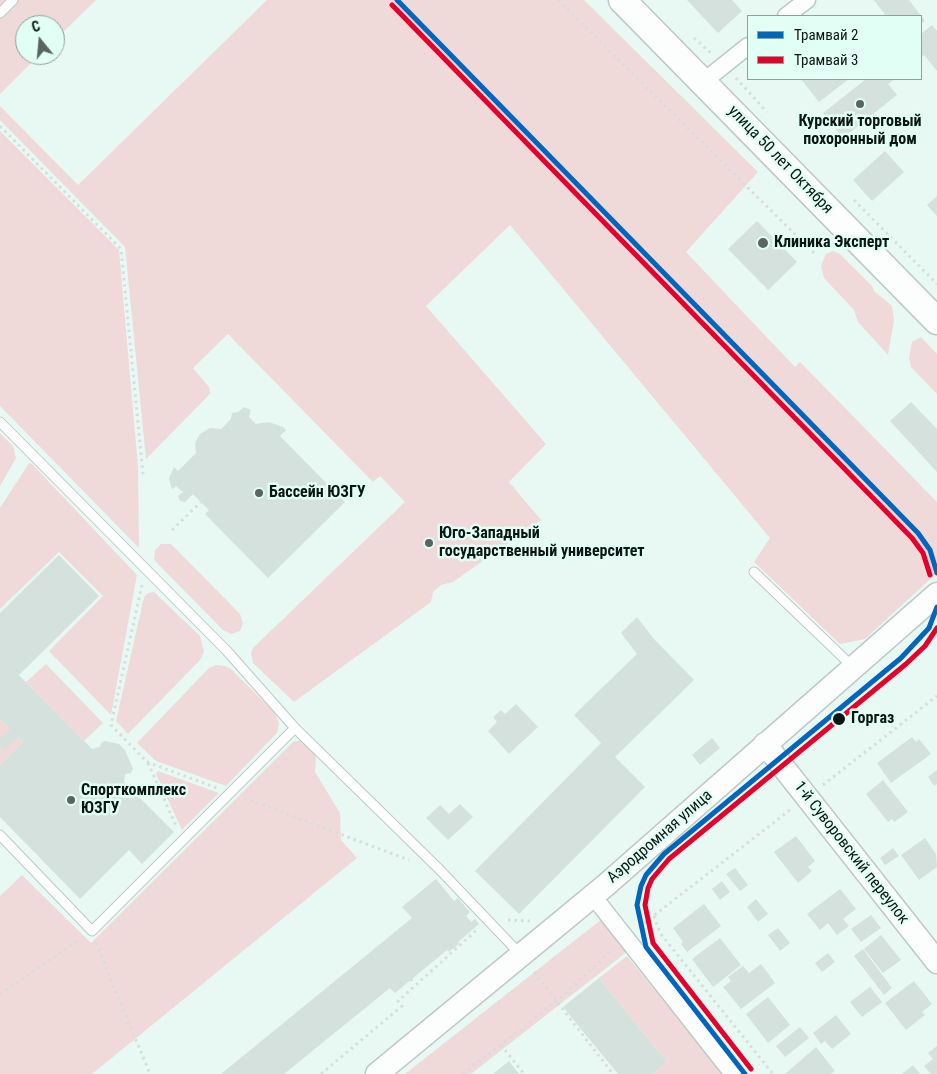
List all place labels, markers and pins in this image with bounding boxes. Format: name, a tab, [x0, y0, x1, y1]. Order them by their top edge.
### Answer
marker: Курский торговый похоронный дом	[854, 98, 866, 110]
place label: Курский торговый похоронный дом	[798, 112, 922, 150]
place label: Клиника Эксперт	[774, 233, 889, 253]
marker: Клиника Эксперт	[756, 236, 770, 250]
place label: Бассейн ЮЗГУ	[269, 483, 366, 503]
marker: Бассейн ЮЗГУ	[253, 487, 265, 499]
place label: Юго-Западный государственный университет	[439, 524, 644, 562]
marker: Юго-Западный государственный университет	[423, 537, 435, 549]
place label: Горгаз	[851, 709, 894, 729]
marker: Горгаз	[831, 711, 847, 727]
place label: Спорткомплекс ЮЗГУ	[81, 781, 186, 819]
marker: Спорткомплекс ЮЗГУ	[65, 794, 77, 806]

